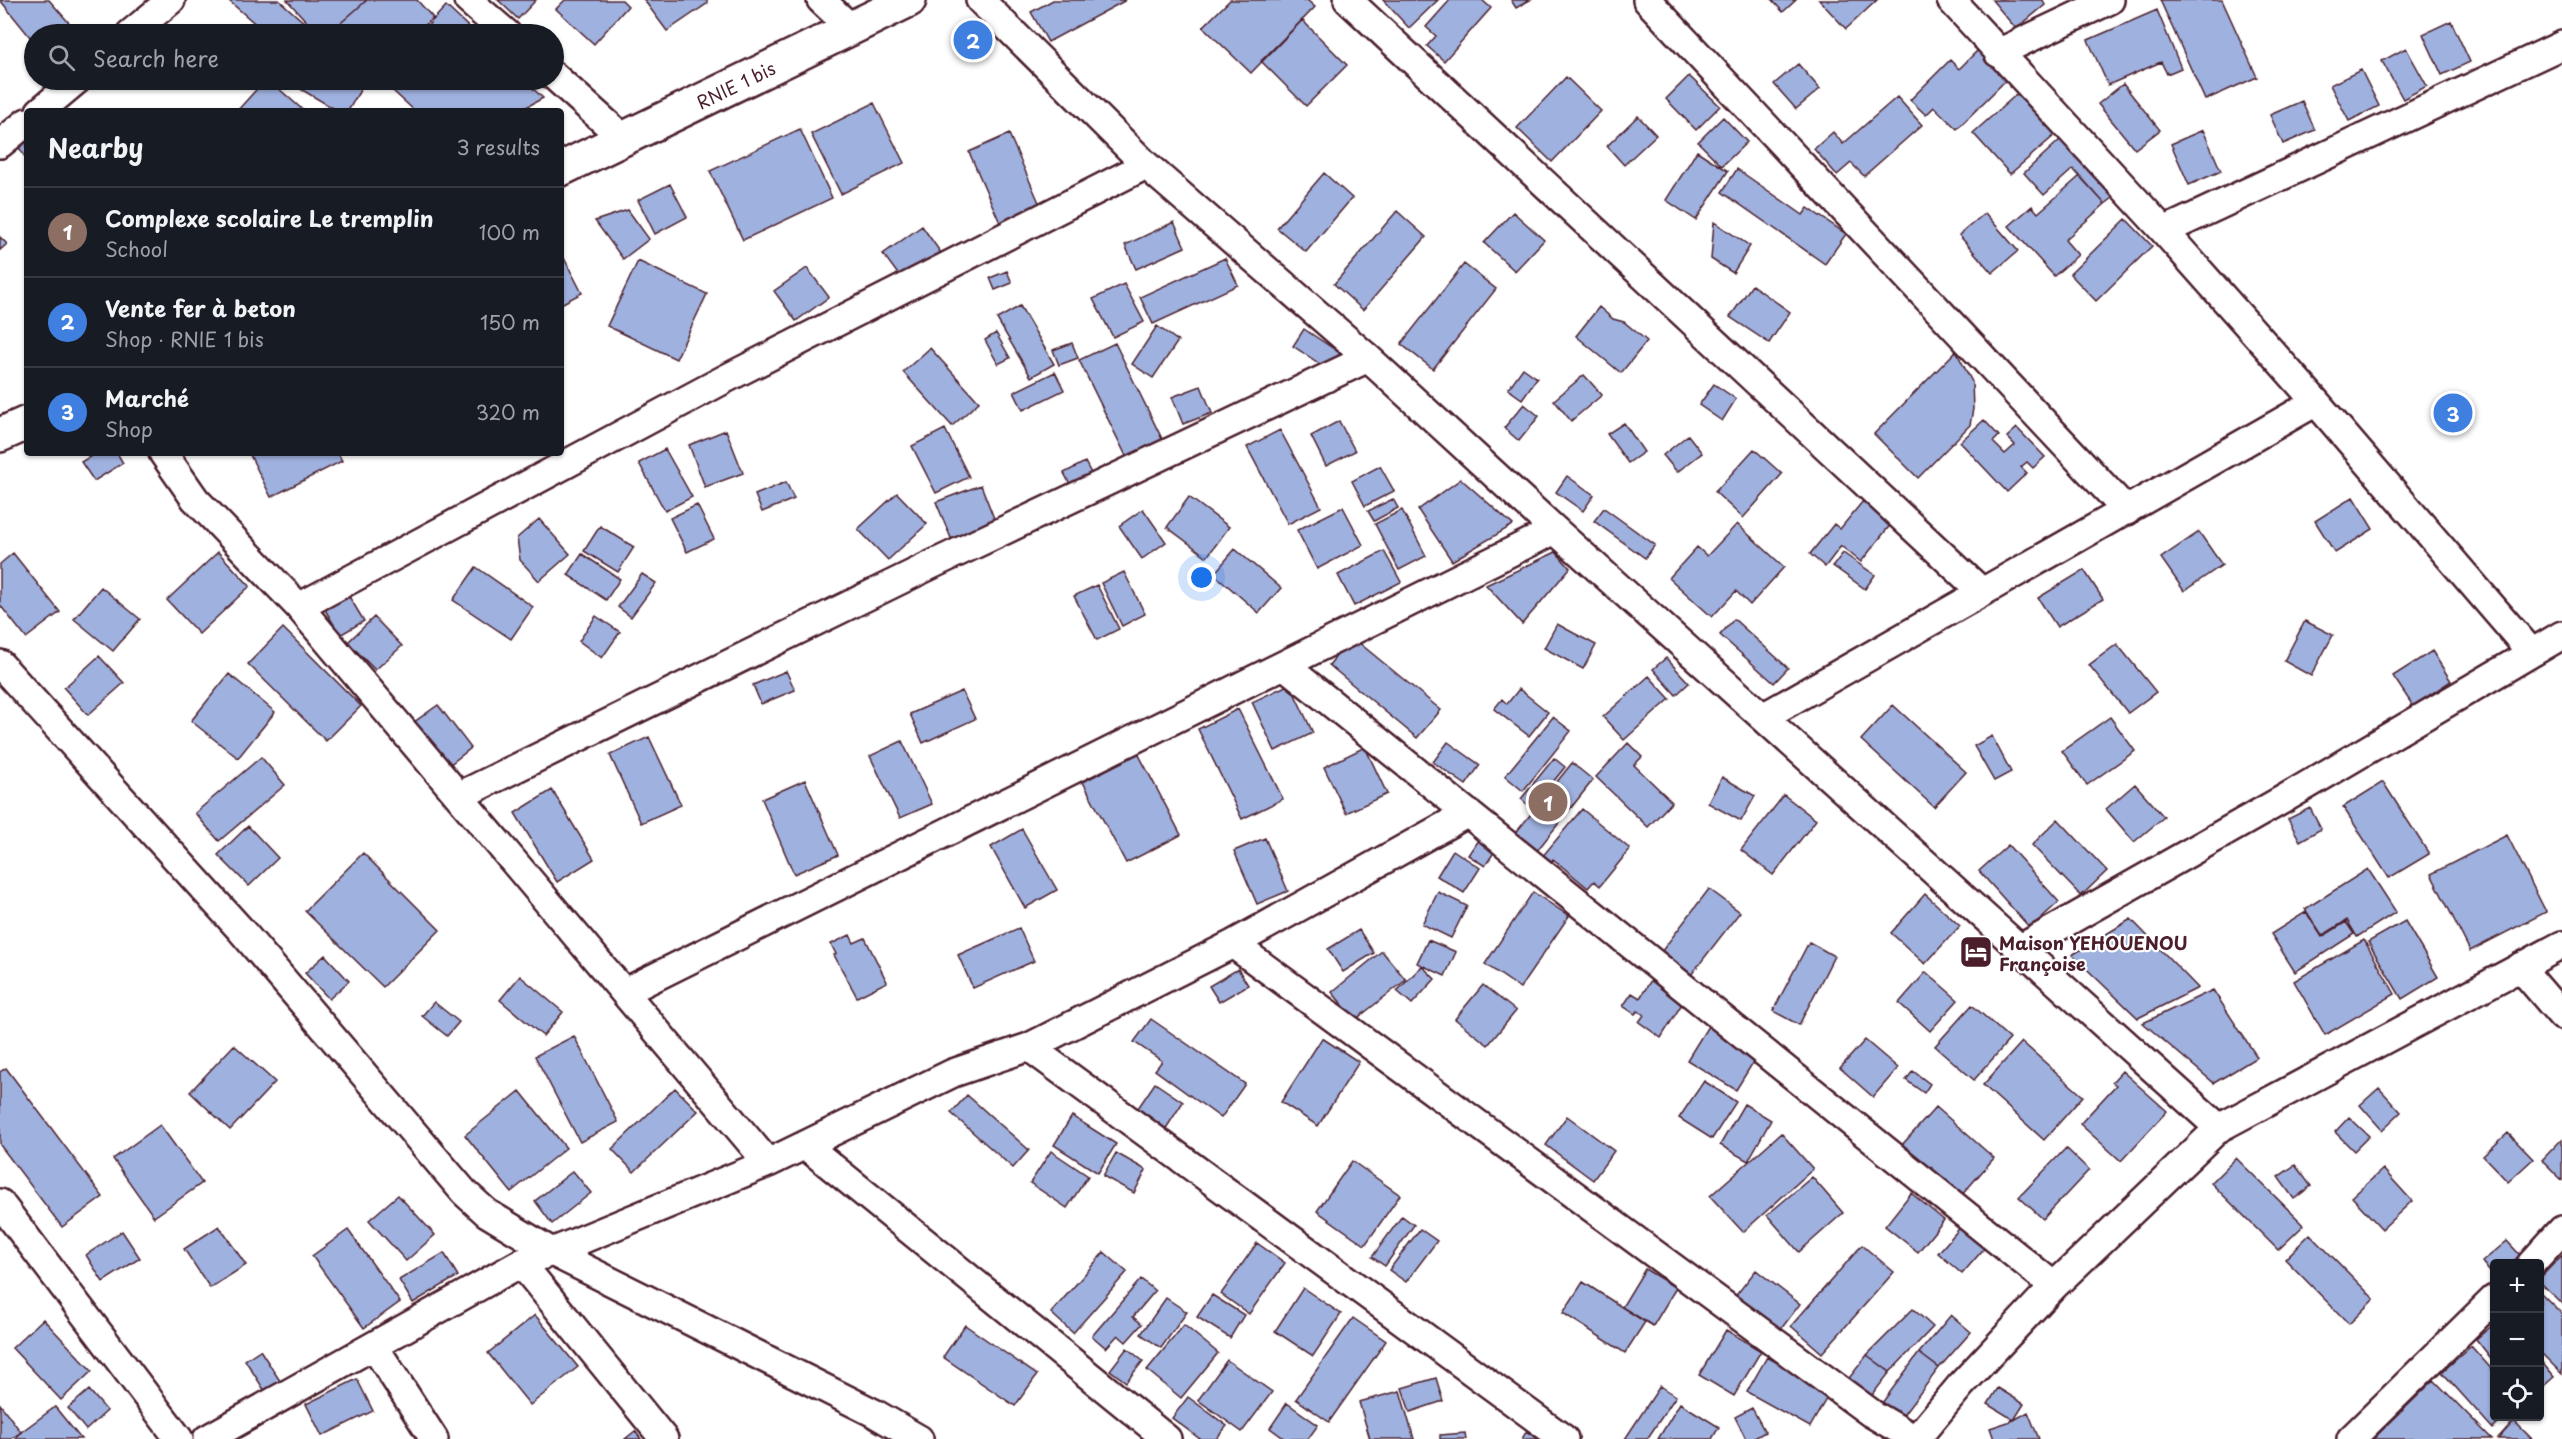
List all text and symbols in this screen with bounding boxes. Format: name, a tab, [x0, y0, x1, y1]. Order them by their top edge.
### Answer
pin: 2	[954, 18, 992, 63]
search box	[24, 24, 564, 90]
icon: search	[45, 41, 78, 74]
text: Search here	[93, 41, 219, 74]
street label: RNIE 1 bis	[691, 54, 780, 115]
text: Nearby	[48, 128, 143, 167]
text: 3 results	[457, 132, 540, 162]
text: Complexe scolaire Le tremplin	[105, 201, 434, 234]
text: 1	[63, 217, 72, 247]
text: 100 m	[479, 217, 540, 247]
text: School	[105, 234, 168, 264]
text: Vente fer à beton	[105, 291, 296, 324]
text: 2	[60, 307, 75, 337]
text: 150 m	[480, 307, 540, 337]
text: Shop · RNIE 1 bis	[105, 324, 264, 354]
text: Marché	[105, 381, 189, 414]
pin: 3	[2434, 390, 2472, 436]
text: 3	[61, 397, 74, 427]
text: 320 m	[476, 397, 540, 427]
text: Shop	[105, 414, 153, 444]
your location	[1187, 563, 1216, 592]
pin: 1	[1528, 780, 1568, 824]
place label: Maison YEHOUENOU Françoise	[1999, 929, 2188, 977]
hotel icon: Maison YEHOUENOU Françoise	[1958, 934, 1994, 970]
map controls	[2490, 1259, 2544, 1421]
button: +	[2490, 1259, 2544, 1313]
button: −	[2490, 1313, 2544, 1367]
button: locate	[2490, 1367, 2544, 1421]

